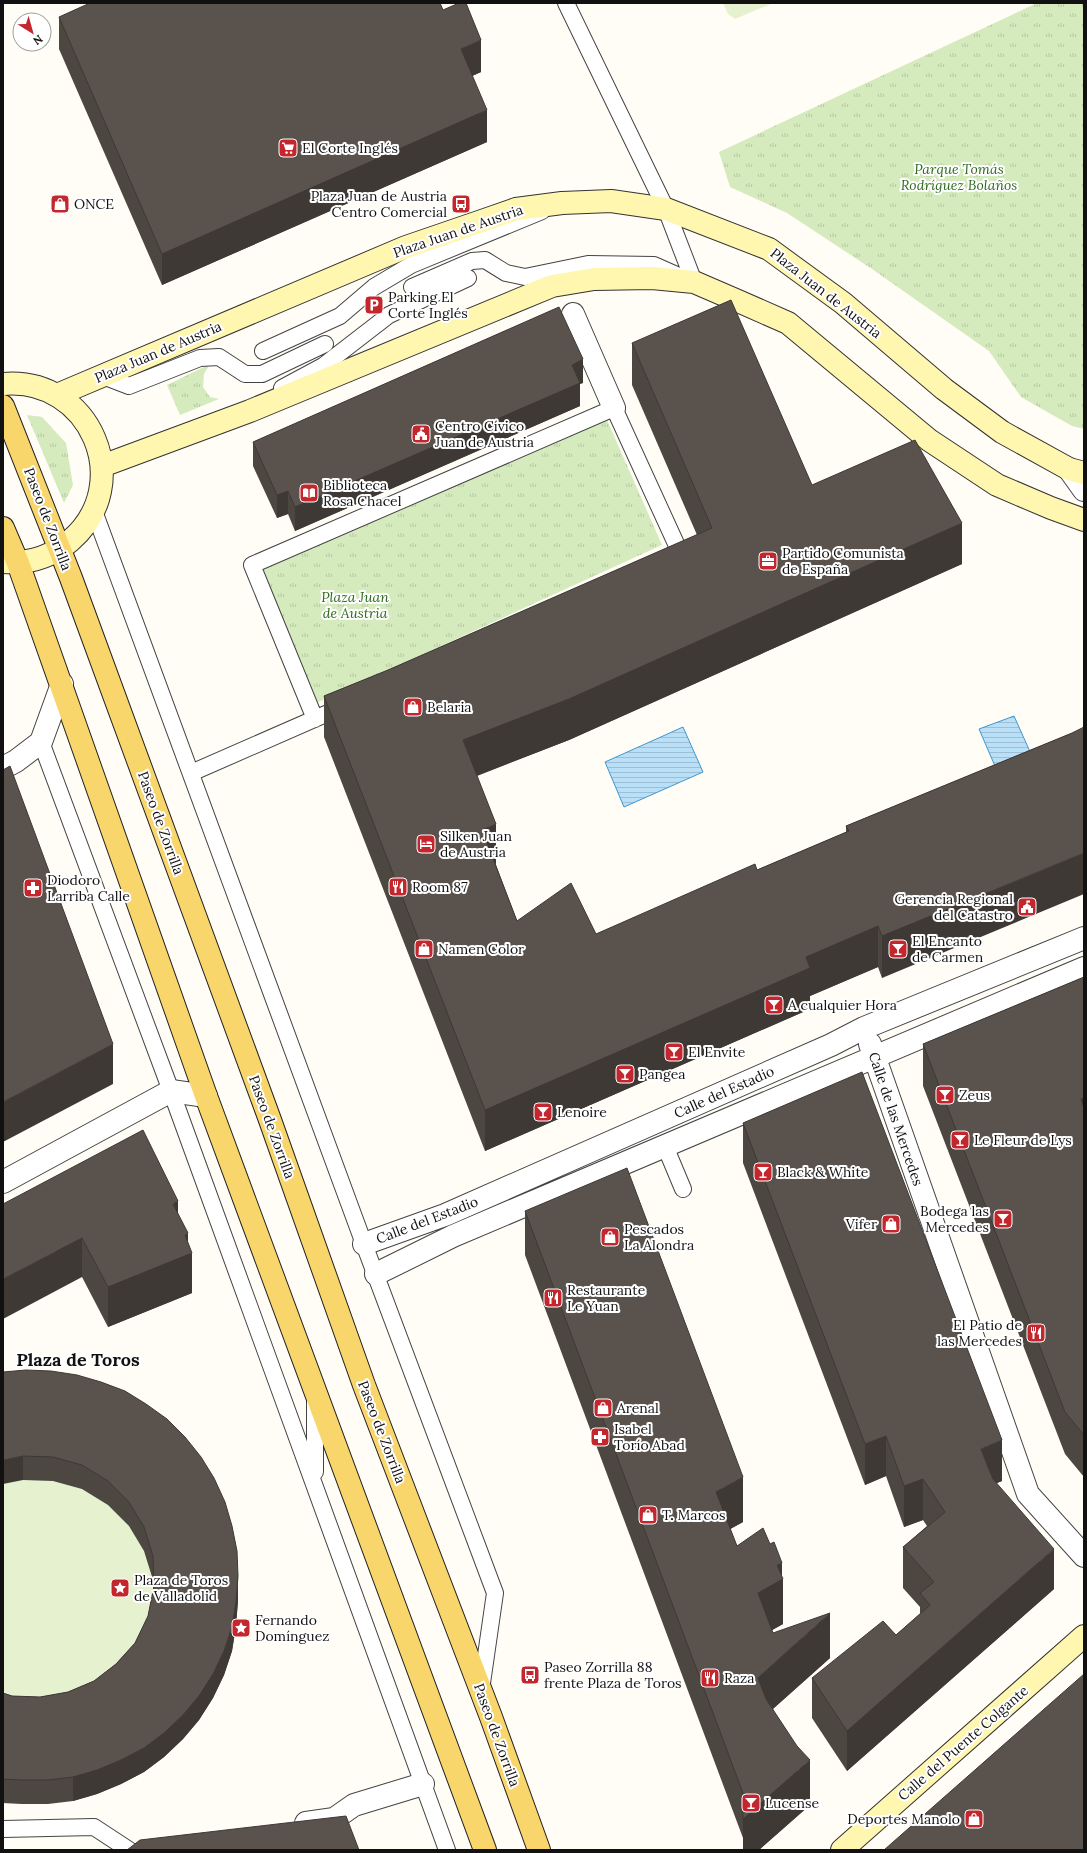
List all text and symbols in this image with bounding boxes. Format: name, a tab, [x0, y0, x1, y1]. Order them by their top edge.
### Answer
north arrow	[12, 12, 52, 52]
text: N	[30, 32, 46, 48]
supermarket icon: El Corte Inglés	[277, 137, 299, 159]
place label: El Corte Inglés	[302, 139, 398, 157]
park label: Parque Tomás Rodríguez Bolaños	[901, 160, 1017, 194]
place label: Plaza Juan de Austria Centro Comercial	[311, 187, 447, 221]
shop icon: ONCE	[49, 193, 71, 215]
bus stop icon: Plaza Juan de Austria Centro Comercial	[450, 193, 472, 215]
place label: ONCE	[74, 195, 114, 213]
street label: Plaza Juan de Austria	[391, 200, 525, 262]
street label: Plaza Juan de Austria	[767, 244, 885, 342]
place label: Parking El Corte Inglés	[388, 288, 468, 322]
parking icon: Parking El Corte Inglés	[363, 294, 385, 316]
street label: Plaza Juan de Austria	[92, 317, 224, 387]
place label: Centro Cívico Juan de Austria	[434, 417, 534, 451]
public building icon: Centro Cívico Juan de Austria	[410, 423, 432, 445]
street label: Paseo de Zorrilla	[20, 465, 76, 573]
place label: Biblioteca Rosa Chacel	[323, 476, 402, 510]
library icon: Biblioteca Rosa Chacel	[298, 482, 320, 504]
place label: Partido Comunista de España	[782, 544, 904, 578]
office icon: Partido Comunista de España	[757, 550, 779, 572]
park label: Plaza Juan de Austria	[321, 588, 389, 622]
shop icon: Belaria	[402, 696, 424, 718]
place label: Belaria	[427, 698, 472, 716]
street label: Paseo de Zorrilla	[134, 769, 188, 877]
place label: Silken Juan de Austria	[440, 827, 513, 861]
hotel icon: Silken Juan de Austria	[415, 833, 437, 855]
place label: Diodoro Larriba Calle	[47, 871, 130, 905]
restaurant icon: Room 87	[387, 876, 409, 898]
pharmacy icon: Diodoro Larriba Calle	[22, 877, 44, 899]
place label: Room 87	[412, 878, 468, 896]
place label: Gerencia Regional del Catastro	[894, 890, 1013, 924]
public building icon: Gerencia Regional del Catastro	[1016, 896, 1038, 918]
place label: El Encanto de Carmen	[912, 932, 984, 966]
shop icon: Namen Color	[413, 938, 435, 960]
bar icon: El Encanto de Carmen	[887, 938, 909, 960]
place label: Namen Color	[438, 940, 524, 958]
bar icon: A cualquier Hora	[763, 994, 785, 1016]
place label: A cualquier Hora	[787, 996, 897, 1014]
bar icon: El Envite	[663, 1041, 685, 1063]
place label: El Envite	[688, 1043, 746, 1061]
street label: Calle de las Mercedes	[865, 1050, 927, 1188]
street label: Calle del Estadio	[671, 1062, 777, 1122]
bar icon: Pangea	[614, 1063, 636, 1085]
place label: Pangea	[639, 1065, 686, 1083]
street label: Paseo de Zorrilla	[245, 1073, 299, 1181]
bar icon: Zeus	[934, 1084, 956, 1106]
place label: Zeus	[959, 1086, 990, 1104]
bar icon: Lenoire	[532, 1101, 554, 1123]
place label: Lenoire	[557, 1103, 607, 1121]
bar icon: Le Fleur de Lys	[949, 1129, 971, 1151]
place label: Le Fleur de Lys	[974, 1131, 1072, 1149]
bar icon: Black & White	[752, 1161, 774, 1183]
place label: Black & White	[777, 1163, 869, 1181]
street label: Calle del Estadio	[374, 1192, 480, 1248]
place label: Bodega las Mercedes	[920, 1202, 989, 1236]
bar icon: Bodega las Mercedes	[992, 1208, 1014, 1230]
shop icon: Vifer	[880, 1213, 902, 1235]
place label: Vifer	[845, 1215, 877, 1233]
place label: Pescados La Alondra	[624, 1220, 694, 1254]
shop icon: Pescados La Alondra	[599, 1226, 621, 1248]
place label: Restaurante Le Yuan	[567, 1281, 646, 1315]
restaurant icon: Restaurante Le Yuan	[542, 1287, 564, 1309]
place label: El Patio de las Mercedes	[937, 1316, 1022, 1350]
restaurant icon: El Patio de las Mercedes	[1025, 1322, 1047, 1344]
district label: Plaza de Toros	[16, 1348, 140, 1371]
street label: Paseo de Zorrilla	[354, 1378, 410, 1486]
shop icon: Arenal	[592, 1397, 614, 1419]
place label: Arenal	[616, 1399, 659, 1417]
place label: Isabel Torío Abad	[614, 1420, 685, 1454]
pharmacy icon: Isabel Torío Abad	[589, 1426, 611, 1448]
shop icon: T. Marcos	[637, 1504, 659, 1526]
place label: T. Marcos	[662, 1506, 726, 1524]
place label: Plaza de Toros de Valladolid	[134, 1571, 228, 1605]
place icon: Plaza de Toros de Valladolid	[109, 1577, 131, 1599]
place label: Fernando Domínguez	[255, 1611, 329, 1645]
place icon: Fernando Domínguez	[230, 1617, 252, 1639]
place label: Paseo Zorrilla 88 frente Plaza de Toros	[544, 1658, 682, 1692]
bus stop icon: Paseo Zorrilla 88 frente Plaza de Toros	[519, 1664, 541, 1686]
restaurant icon: Raza	[699, 1667, 721, 1689]
place label: Raza	[724, 1669, 754, 1687]
street label: Paseo de Zorrilla	[470, 1681, 524, 1789]
street label: Calle del Puente Colgante	[894, 1681, 1032, 1805]
bar icon: Lucense	[740, 1792, 762, 1814]
place label: Lucense	[765, 1794, 819, 1812]
shop icon: Deportes Manolo	[963, 1808, 985, 1830]
place label: Deportes Manolo	[847, 1810, 960, 1828]

